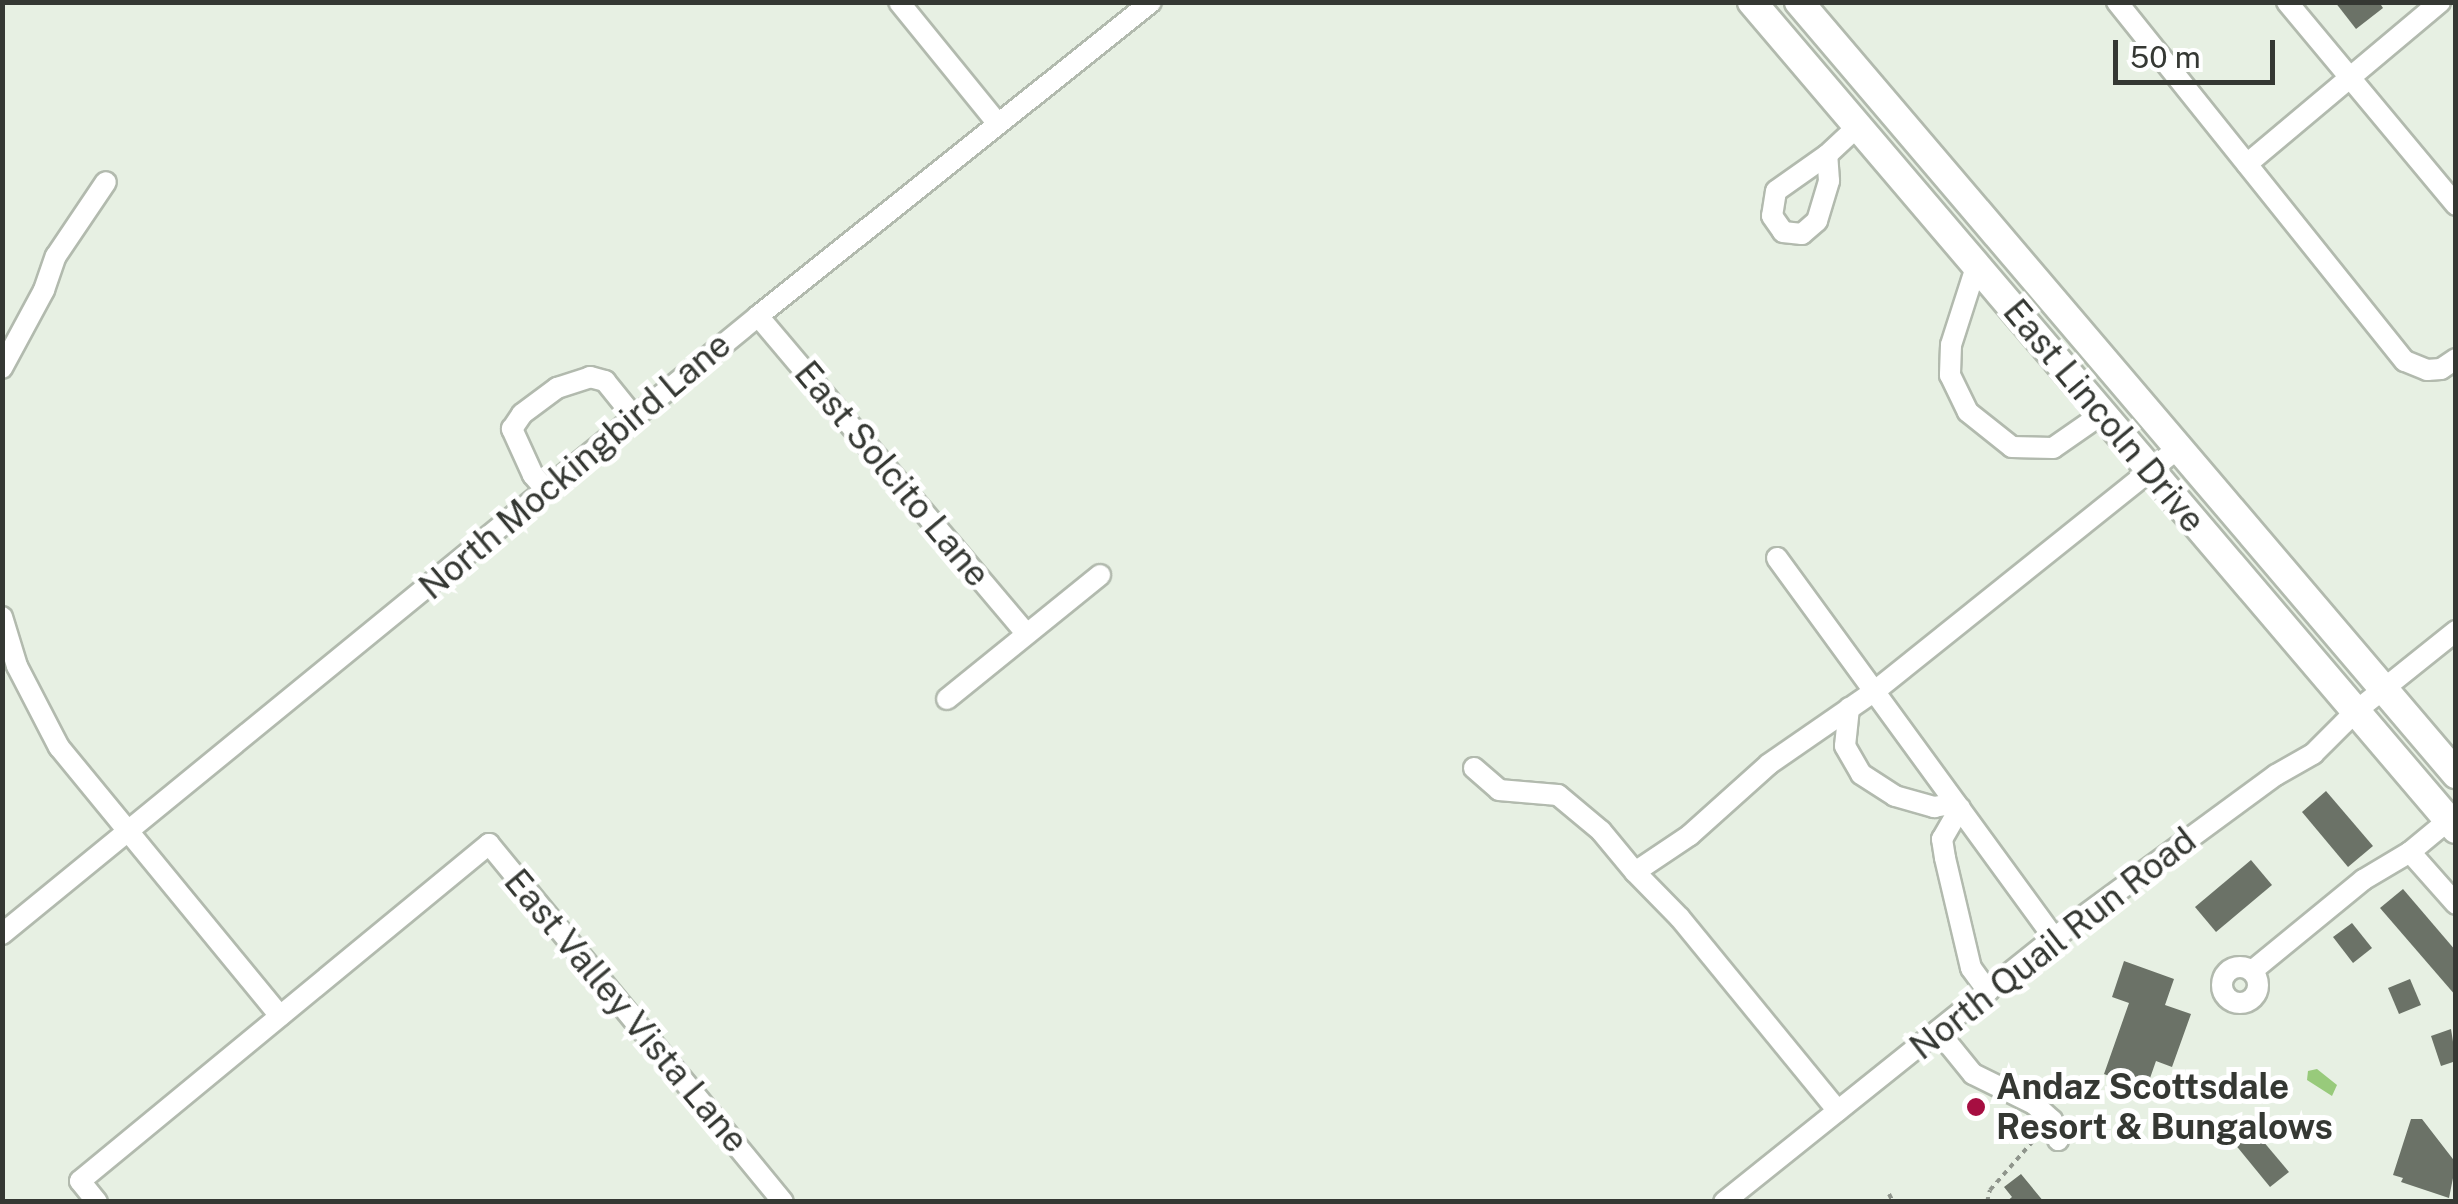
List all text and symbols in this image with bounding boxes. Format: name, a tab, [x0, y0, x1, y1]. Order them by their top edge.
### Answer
scale bar	[2118, 20, 2280, 82]
text: 50 m	[2130, 39, 2201, 75]
street label: East Lincoln Drive	[1994, 291, 2214, 541]
street label: North Mockingbird Lane	[411, 324, 739, 608]
street label: East Solcito Lane	[786, 353, 998, 595]
street label: North Quail Run Road	[1902, 819, 2204, 1069]
street label: East Valley Vista Lane	[495, 860, 757, 1162]
place label: Andaz Scottsdale Resort & Bungalows	[1996, 1066, 2333, 1148]
marker: Andaz Scottsdale Resort & Bungalows	[1965, 1096, 1987, 1118]

